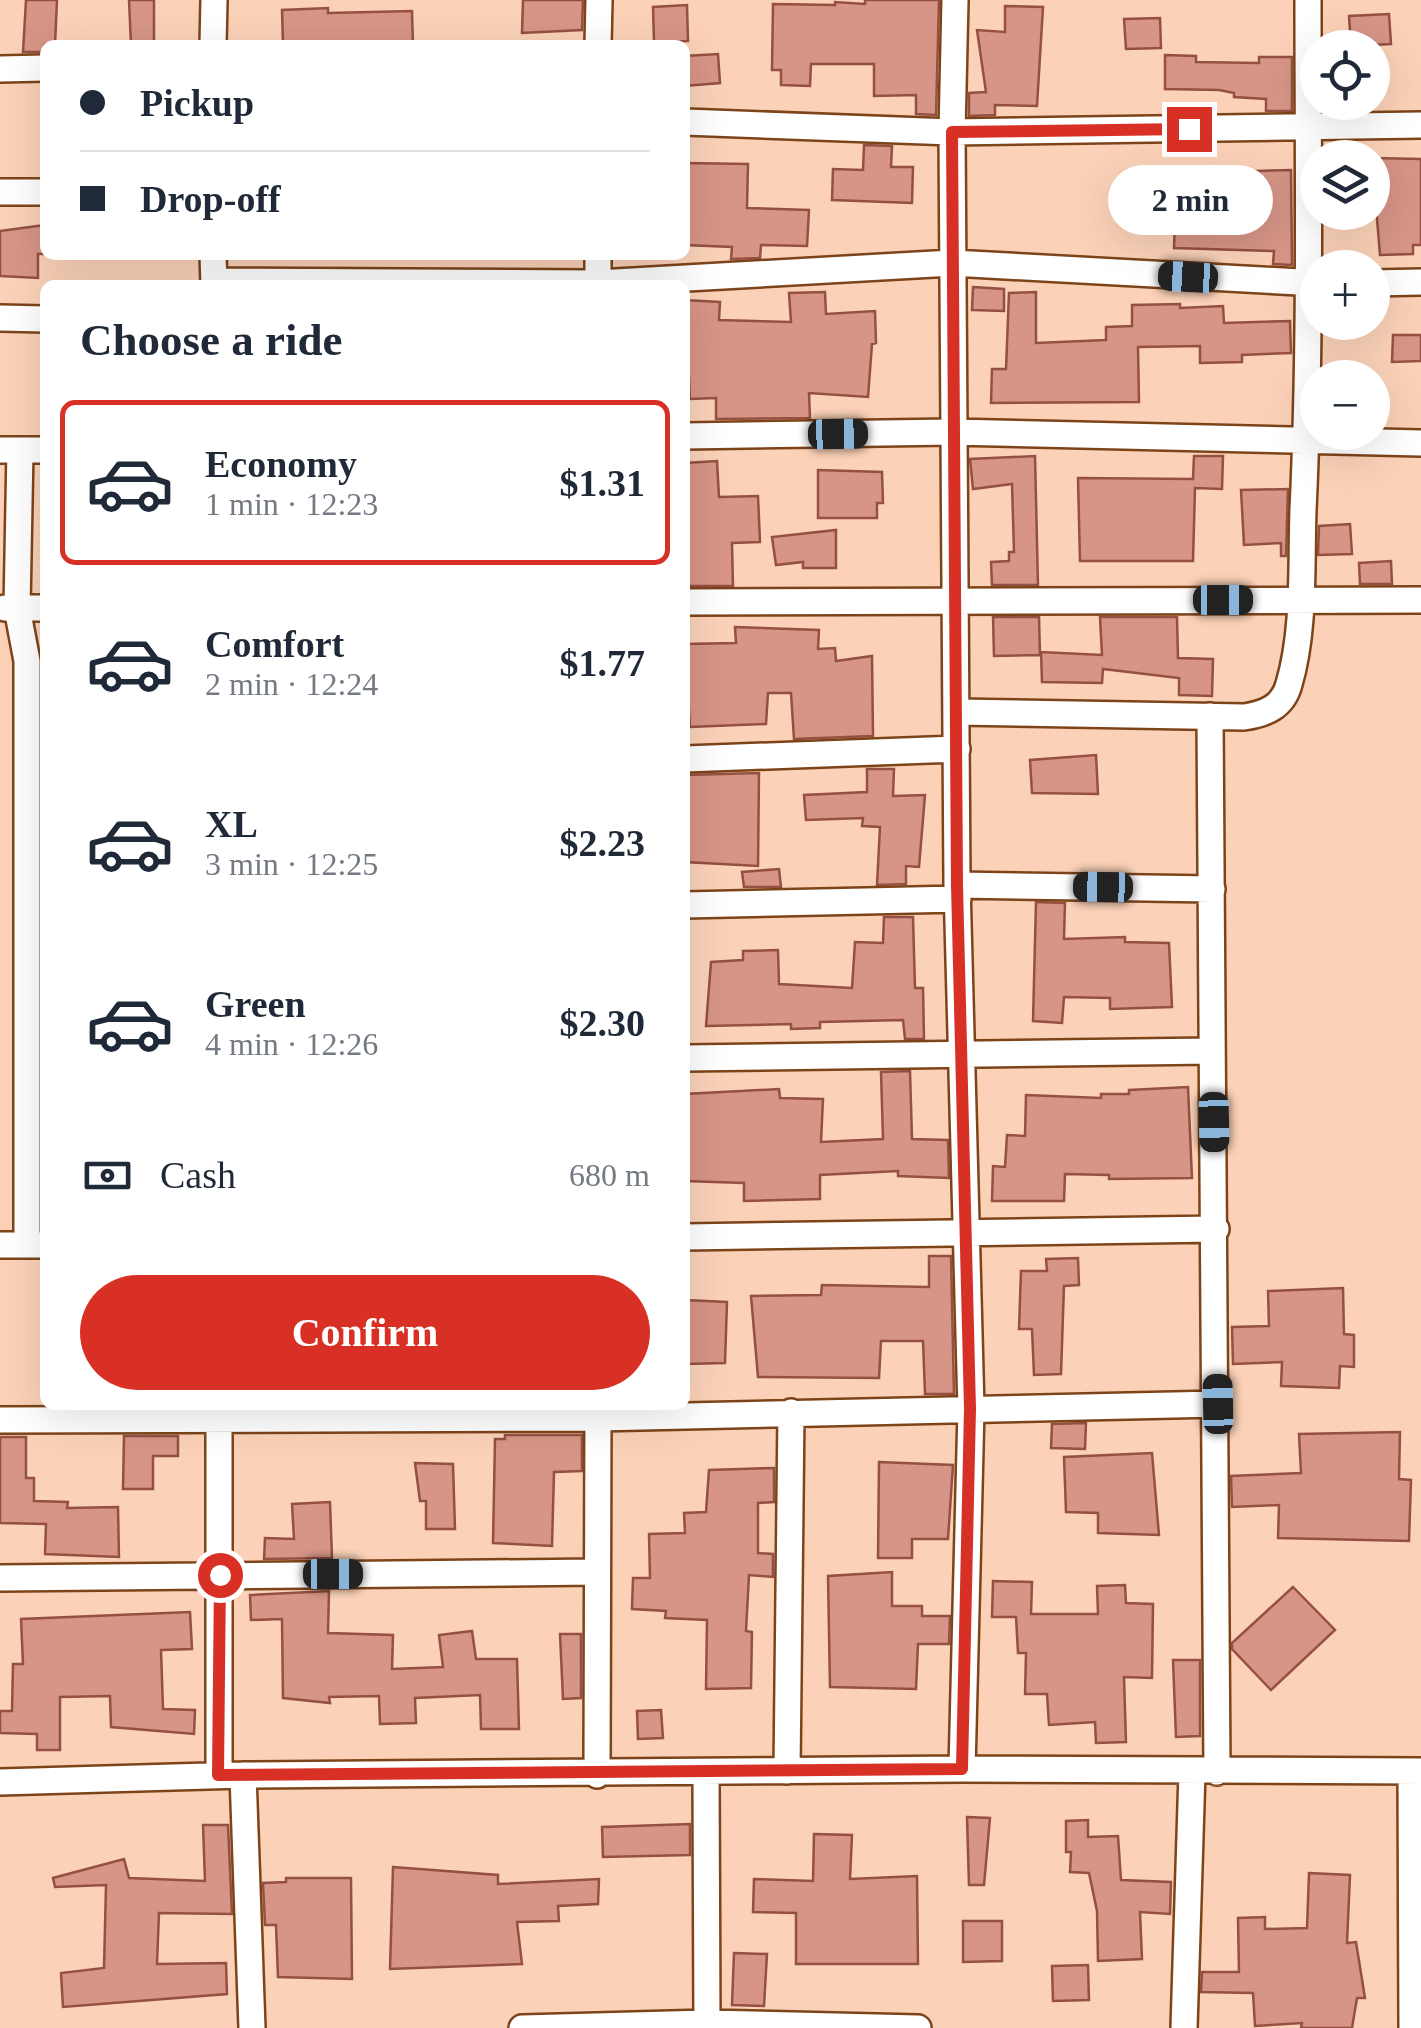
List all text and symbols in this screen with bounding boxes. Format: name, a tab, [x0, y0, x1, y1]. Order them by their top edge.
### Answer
map controls	[1300, 30, 1390, 450]
button: locate	[1300, 30, 1390, 120]
text: Pickup	[140, 82, 254, 124]
route end	[1167, 107, 1212, 152]
button: layers	[1300, 140, 1390, 230]
callout: 2 min	[1106, 164, 1272, 234]
text: Drop-off	[140, 178, 281, 220]
text: 2 min	[1152, 182, 1229, 218]
button: +	[1300, 250, 1390, 340]
car	[1157, 260, 1219, 294]
text: Choose a ride	[80, 315, 343, 365]
button: −	[1300, 360, 1390, 450]
car	[808, 418, 868, 450]
icon: car	[85, 438, 175, 528]
text: Economy	[205, 443, 357, 485]
text: $1.31	[560, 462, 645, 504]
text: 1 min · 12:23	[205, 486, 378, 522]
car	[1193, 585, 1253, 615]
icon: car	[85, 618, 175, 708]
text: Comfort	[205, 623, 344, 665]
text: $1.77	[560, 642, 645, 684]
text: 2 min · 12:24	[205, 666, 378, 702]
icon: car	[85, 798, 175, 888]
text: XL	[205, 803, 258, 845]
text: $2.23	[560, 822, 645, 864]
text: 3 min · 12:25	[205, 846, 378, 882]
car	[1073, 871, 1133, 903]
icon: car	[85, 978, 175, 1068]
text: Green	[205, 983, 306, 1025]
text: $2.30	[560, 1002, 645, 1044]
text: 4 min · 12:26	[205, 1026, 378, 1062]
car	[1198, 1092, 1230, 1152]
icon: cash	[80, 1148, 135, 1203]
text: Cash	[160, 1154, 236, 1196]
text: 680 m	[569, 1157, 650, 1193]
button: Confirm	[80, 1275, 650, 1390]
car	[1202, 1374, 1234, 1434]
route start	[198, 1553, 243, 1598]
car	[303, 1559, 363, 1589]

